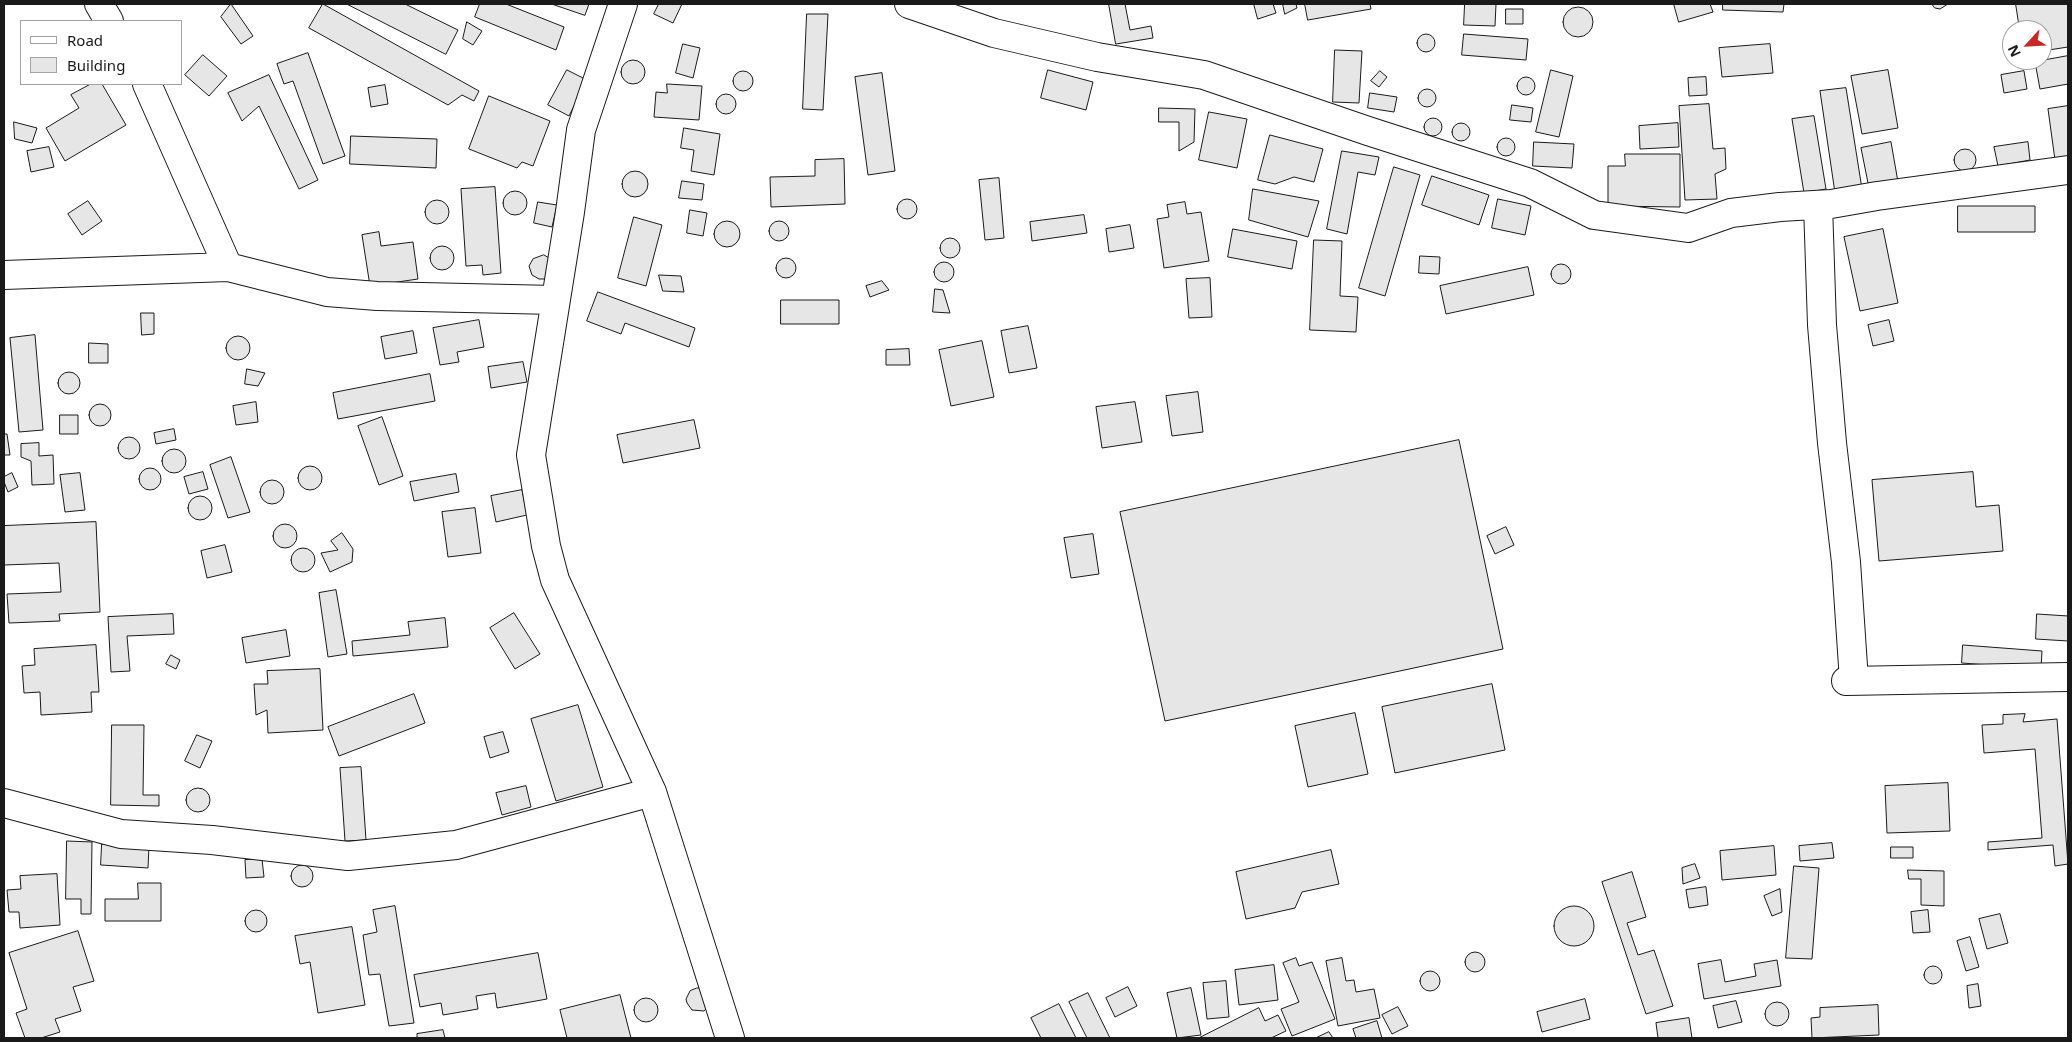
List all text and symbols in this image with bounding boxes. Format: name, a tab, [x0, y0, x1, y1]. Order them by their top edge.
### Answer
legend	[20, 20, 182, 85]
north arrow	[2002, 20, 2052, 70]
text: Road	[67, 30, 103, 50]
text: N	[2003, 42, 2025, 60]
text: Building	[67, 55, 125, 75]

